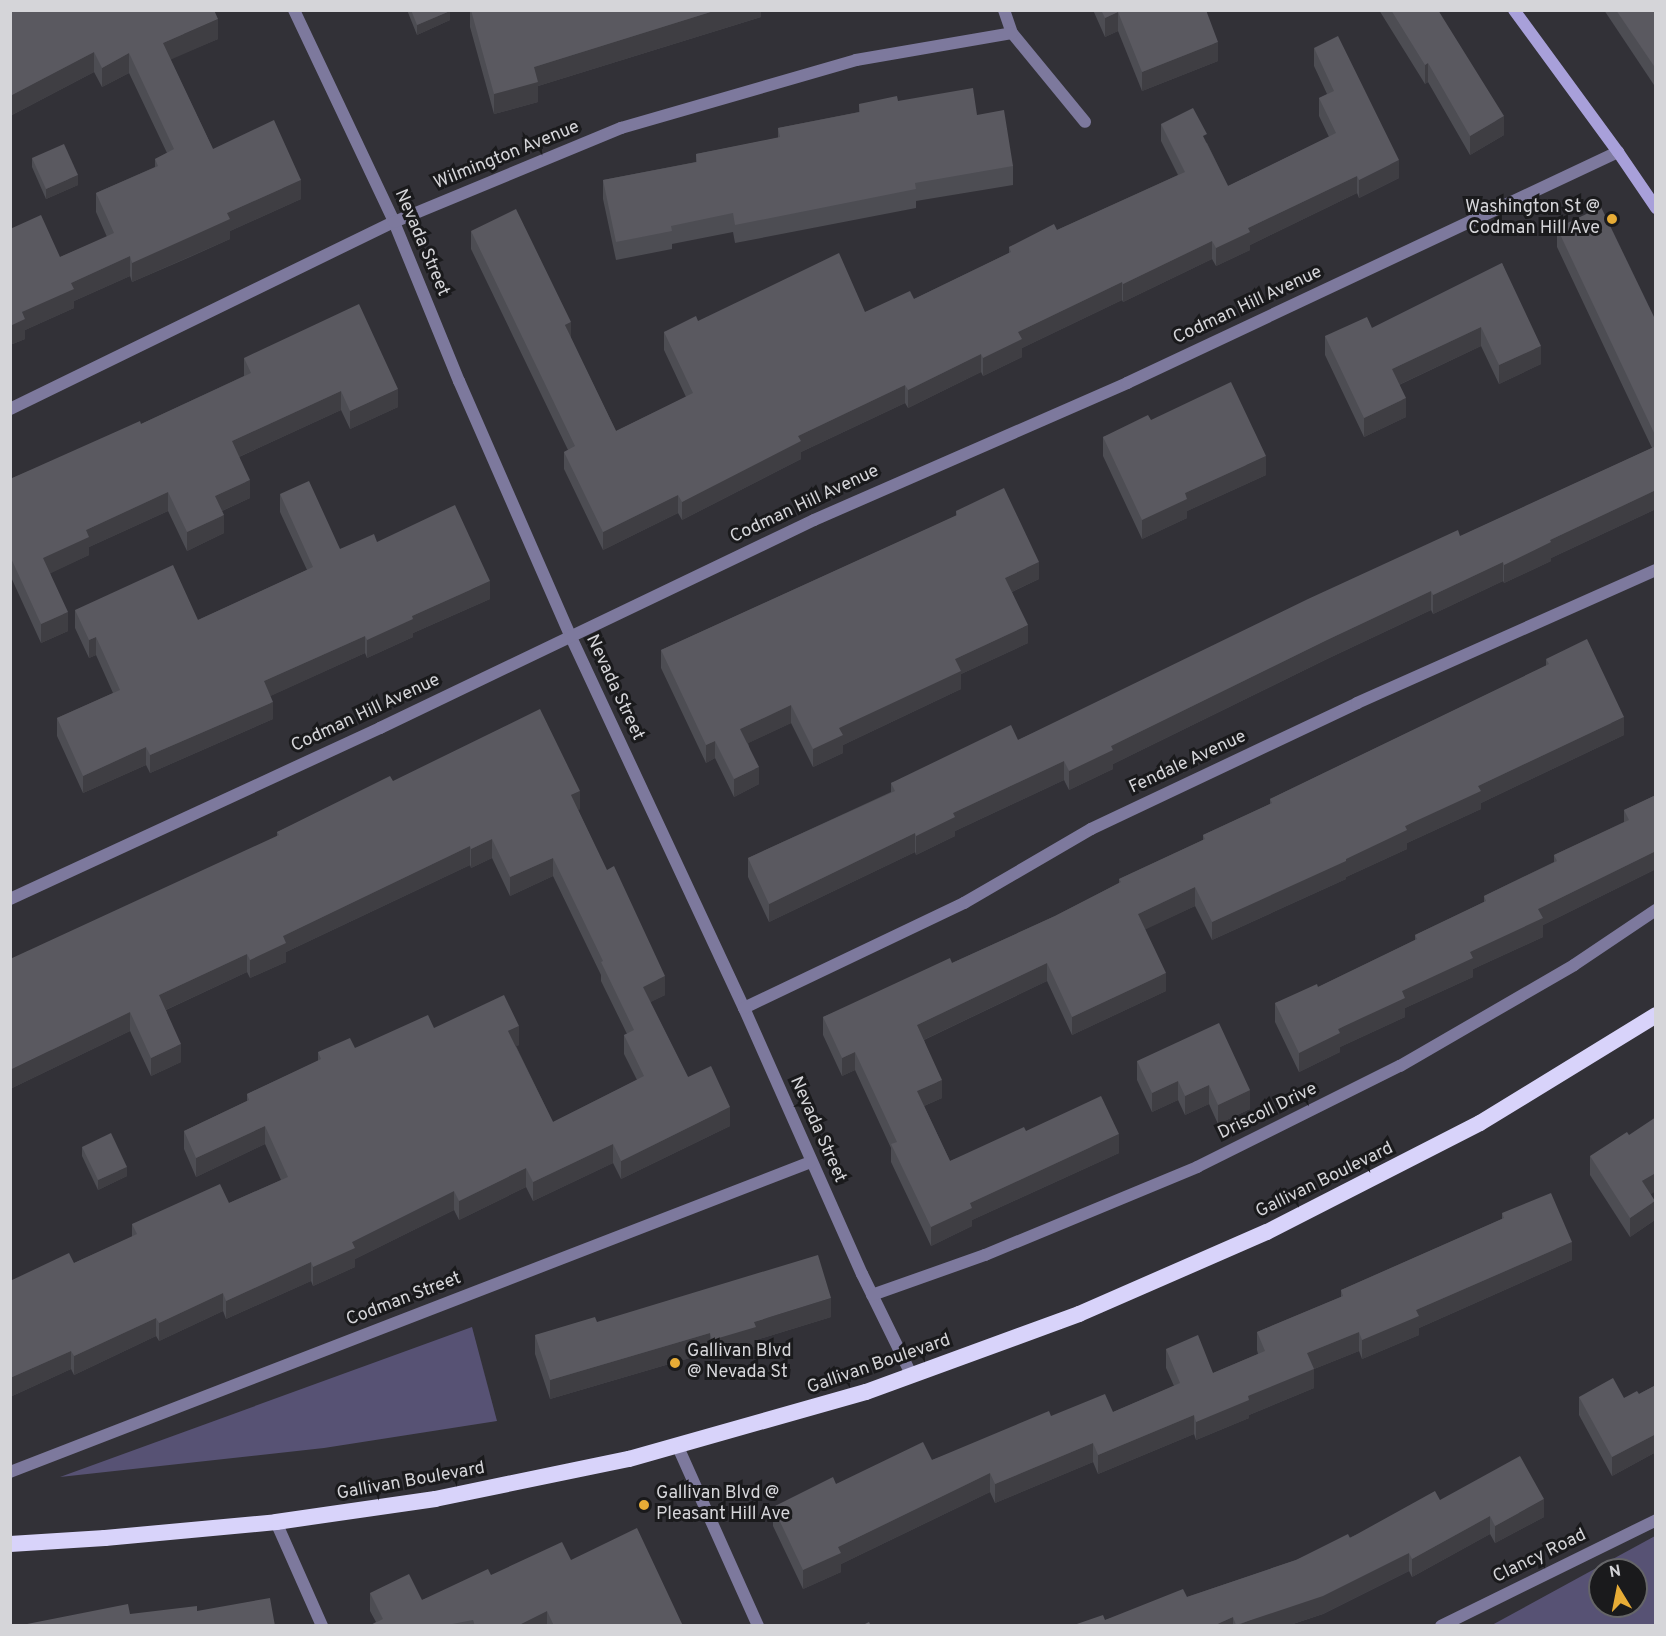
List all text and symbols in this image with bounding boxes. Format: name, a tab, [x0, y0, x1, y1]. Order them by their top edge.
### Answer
street label: Wilmington Avenue	[431, 117, 583, 195]
street label: Nevada Street	[389, 186, 453, 300]
place label: Washington St @ Codman Hill Ave	[1465, 198, 1600, 240]
marker: Washington St @ Codman Hill Ave	[1605, 212, 1619, 226]
street label: Codman Hill Avenue	[1170, 262, 1326, 350]
street label: Codman Hill Avenue	[727, 461, 883, 549]
street label: Nevada Street	[580, 632, 648, 744]
street label: Codman Hill Avenue	[288, 670, 444, 758]
street label: Fendale Avenue	[1126, 726, 1250, 800]
street label: Nevada Street	[784, 1074, 850, 1186]
street label: Driscoll Drive	[1215, 1079, 1321, 1145]
street label: Gallivan Boulevard	[1253, 1138, 1397, 1224]
street label: Codman Street	[344, 1268, 464, 1332]
street label: Gallivan Boulevard	[804, 1330, 954, 1400]
place label: Gallivan Blvd @ Nevada St	[687, 1342, 792, 1384]
marker: Gallivan Blvd @ Nevada St	[668, 1356, 682, 1370]
street label: Gallivan Boulevard	[335, 1458, 487, 1506]
place label: Gallivan Blvd @ Pleasant Hill Ave	[656, 1484, 791, 1526]
marker: Gallivan Blvd @ Pleasant Hill Ave	[637, 1498, 651, 1512]
street label: Clancy Road	[1490, 1525, 1590, 1589]
north arrow	[1588, 1558, 1648, 1618]
text: N	[1608, 1561, 1623, 1583]

